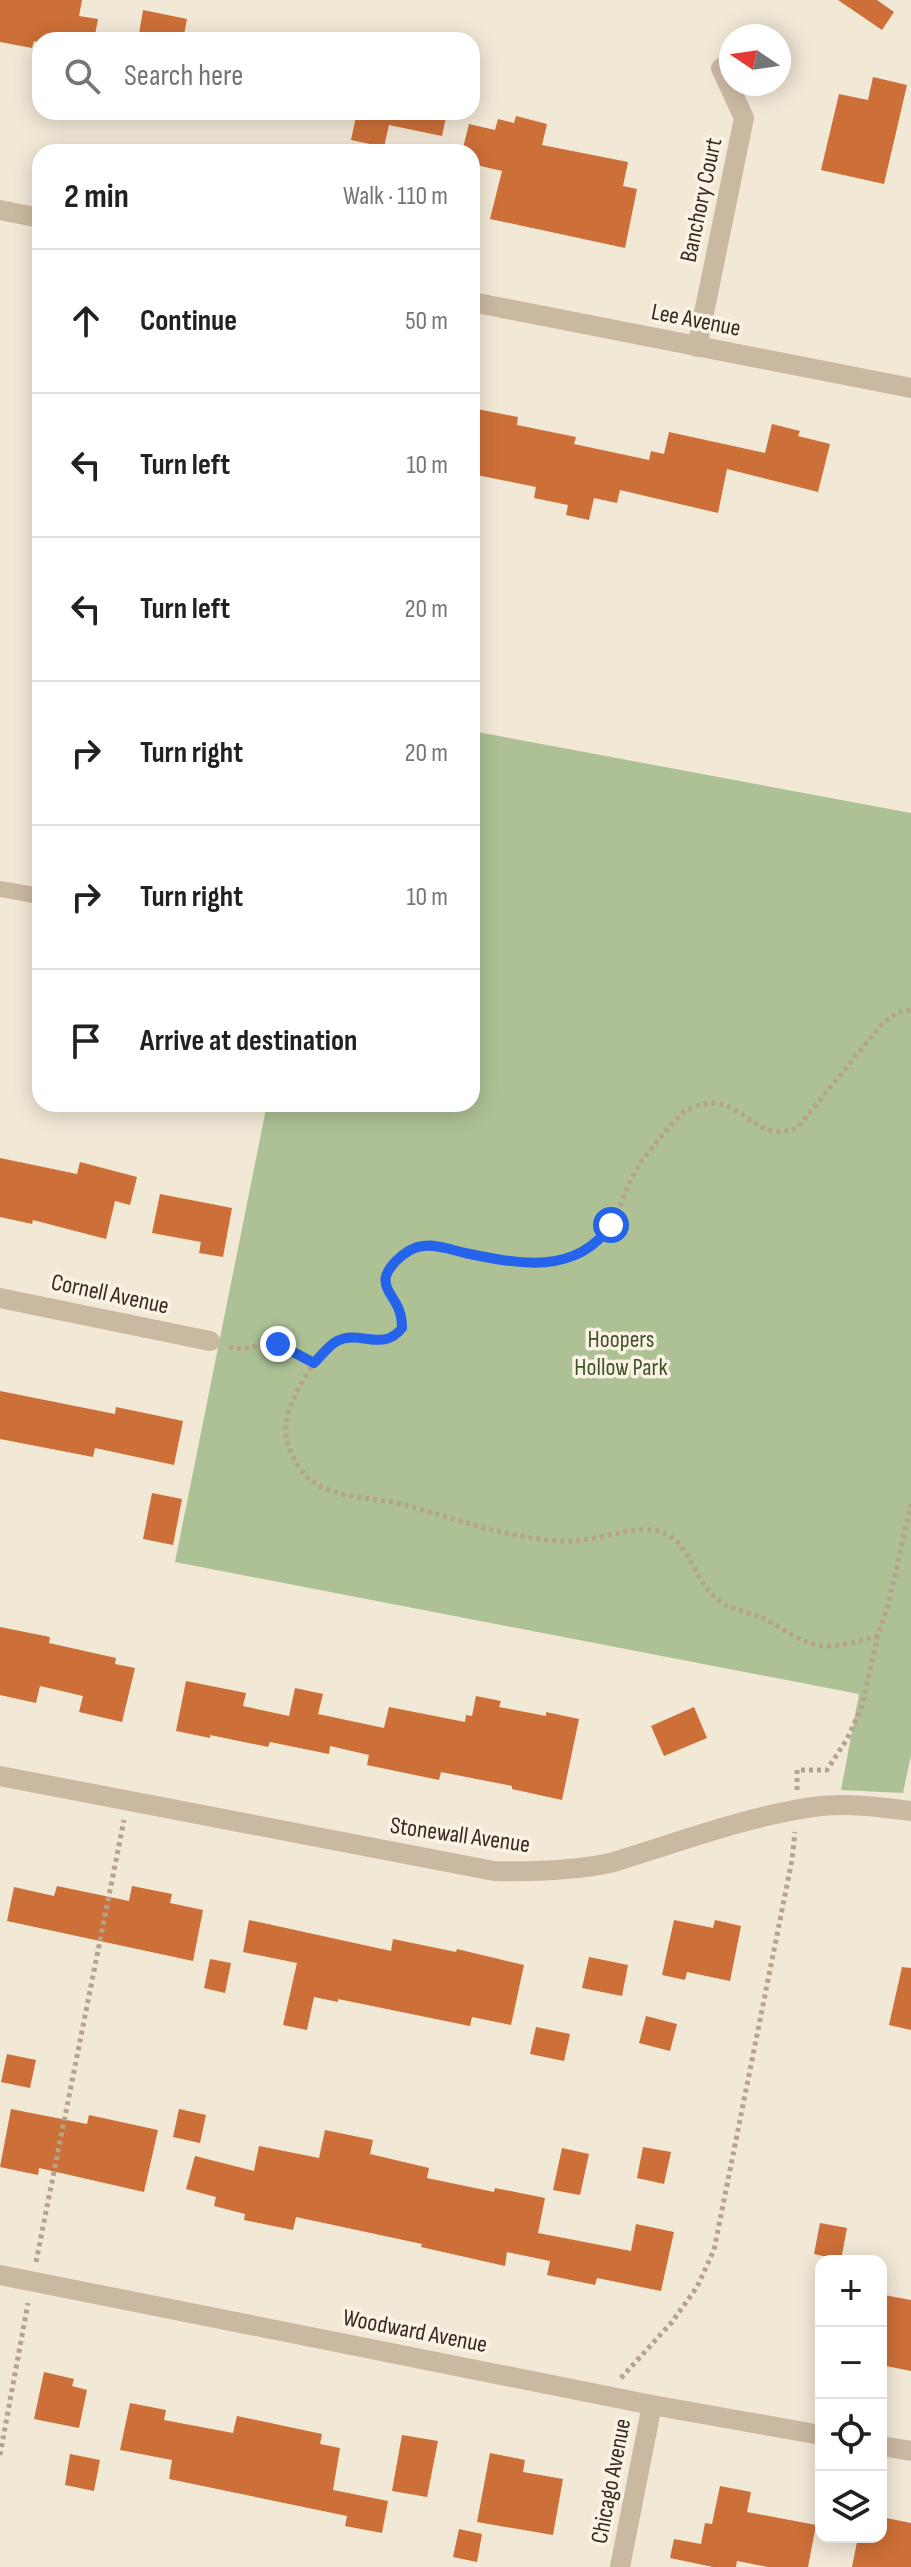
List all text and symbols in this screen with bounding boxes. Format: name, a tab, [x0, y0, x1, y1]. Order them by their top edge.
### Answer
north arrow	[719, 24, 791, 96]
search box	[32, 32, 480, 120]
icon: search	[60, 54, 104, 98]
text: Search here	[124, 58, 243, 94]
street label: Banchory Court	[674, 135, 728, 265]
text: 2 min	[64, 176, 129, 217]
text: Walk · 110 m	[343, 181, 448, 212]
street label: Lee Avenue	[649, 297, 743, 343]
icon: ahead	[64, 299, 108, 343]
text: Continue	[140, 303, 237, 339]
text: 50 m	[405, 306, 448, 337]
icon: left	[64, 443, 108, 487]
text: Turn left	[140, 447, 230, 483]
text: 10 m	[406, 450, 448, 481]
icon: left	[64, 587, 108, 631]
text: Turn left	[140, 591, 230, 627]
text: 20 m	[405, 594, 448, 625]
icon: right	[64, 731, 108, 775]
text: Turn right	[140, 735, 243, 771]
text: 20 m	[405, 738, 448, 769]
icon: right	[64, 875, 108, 919]
text: Turn right	[140, 879, 243, 915]
text: 10 m	[406, 882, 448, 913]
icon: arrive	[64, 1019, 108, 1063]
text: Arrive at destination	[140, 1023, 357, 1059]
route start	[593, 1207, 629, 1243]
street label: Cornell Avenue	[48, 1267, 172, 1321]
park label: Hoopers Hollow Park	[574, 1325, 668, 1382]
route end	[260, 1326, 296, 1362]
street label: Stonewall Avenue	[388, 1811, 532, 1859]
map controls	[815, 2255, 887, 2543]
button: +	[815, 2255, 887, 2327]
street label: Woodward Avenue	[340, 2303, 490, 2359]
button: −	[815, 2327, 887, 2399]
button: locate	[815, 2399, 887, 2471]
street label: Chicago Avenue	[585, 2416, 637, 2546]
button: layers	[815, 2471, 887, 2543]

